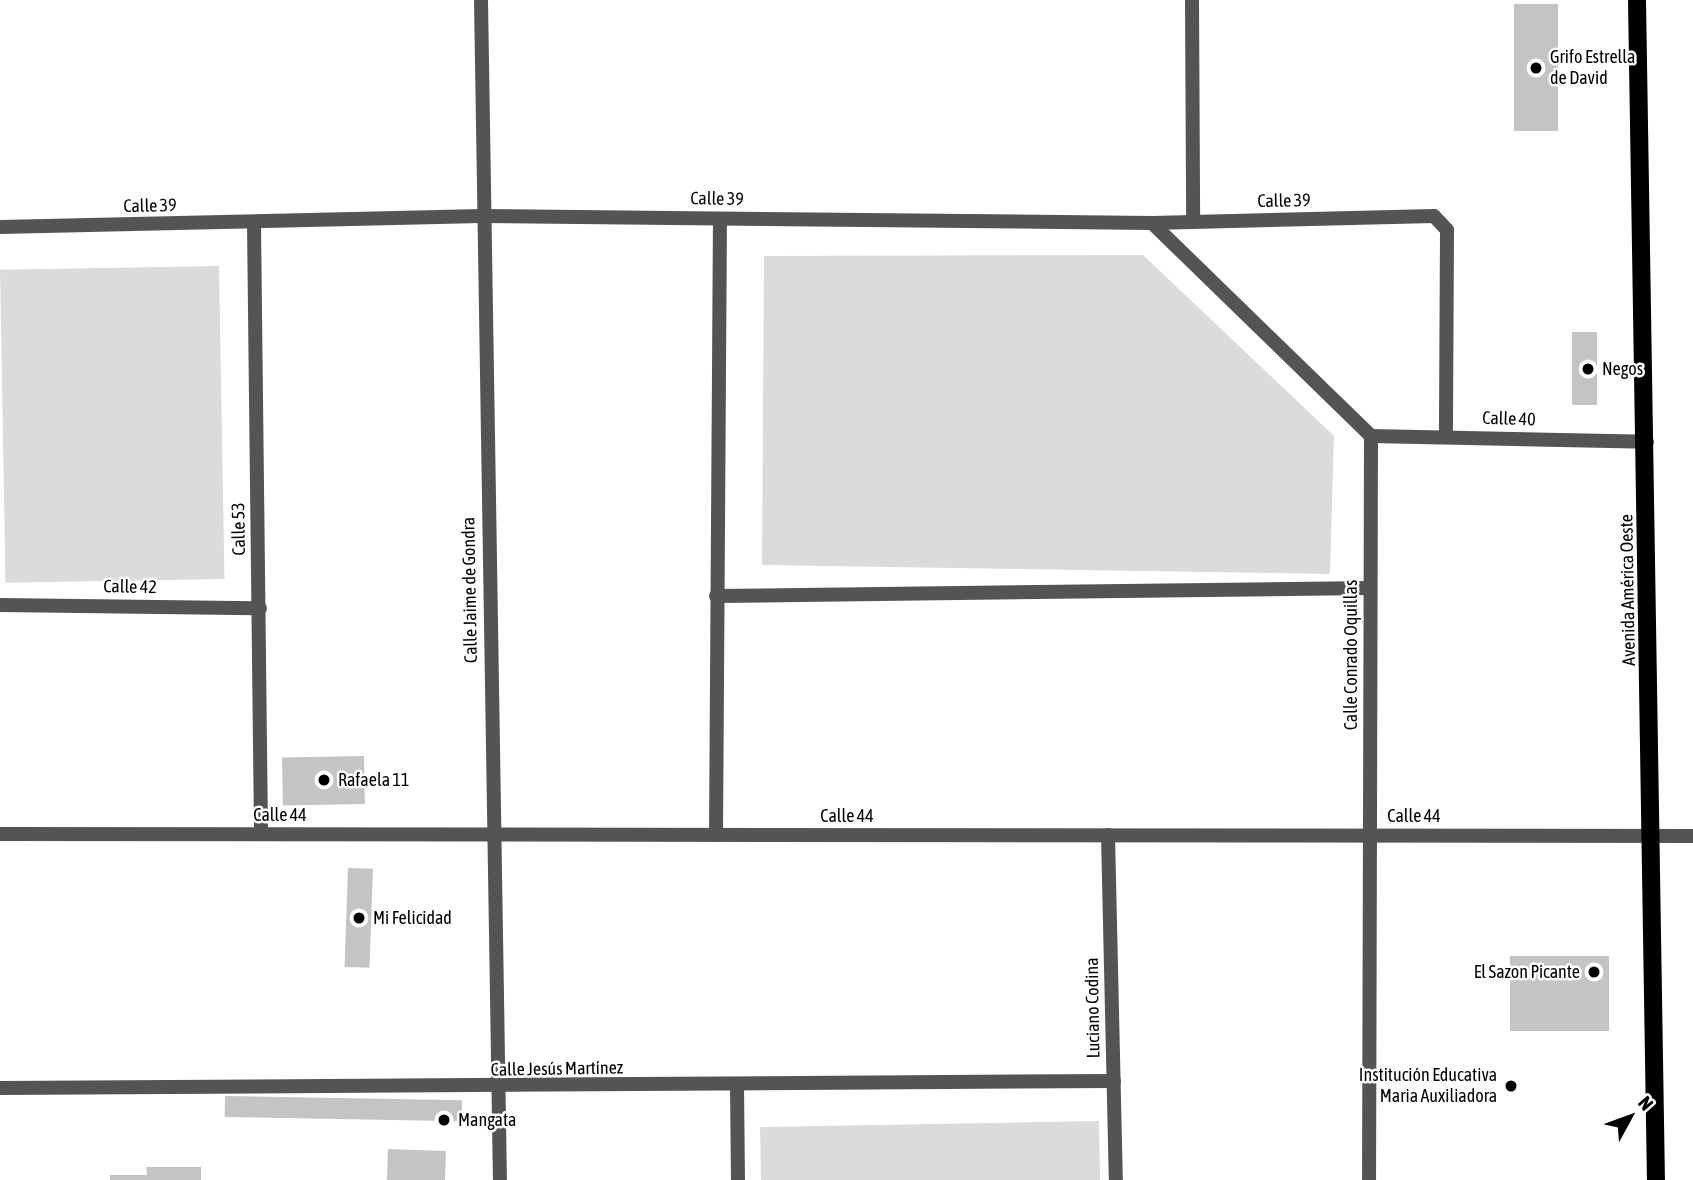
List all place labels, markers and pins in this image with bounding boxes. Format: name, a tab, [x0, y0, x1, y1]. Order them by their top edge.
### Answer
place label: Grifo Estrella de David	[1550, 47, 1635, 90]
marker: Grifo Estrella de David	[1528, 60, 1544, 76]
place label: Negos	[1602, 358, 1643, 380]
marker: Negos	[1580, 361, 1596, 377]
place label: Rafaela 11	[338, 769, 409, 791]
marker: Rafaela 11	[316, 772, 332, 788]
place label: Mi Felicidad	[373, 907, 452, 929]
marker: Mi Felicidad	[351, 910, 367, 926]
place label: El Sazon Picante	[1474, 961, 1580, 983]
marker: El Sazon Picante	[1586, 964, 1602, 980]
place label: Institución Educativa Maria Auxiliadora	[1359, 1065, 1497, 1108]
marker: Institución Educativa Maria Auxiliadora	[1503, 1078, 1519, 1094]
place label: Mangata	[458, 1109, 516, 1131]
marker: Mangata	[436, 1112, 452, 1128]

